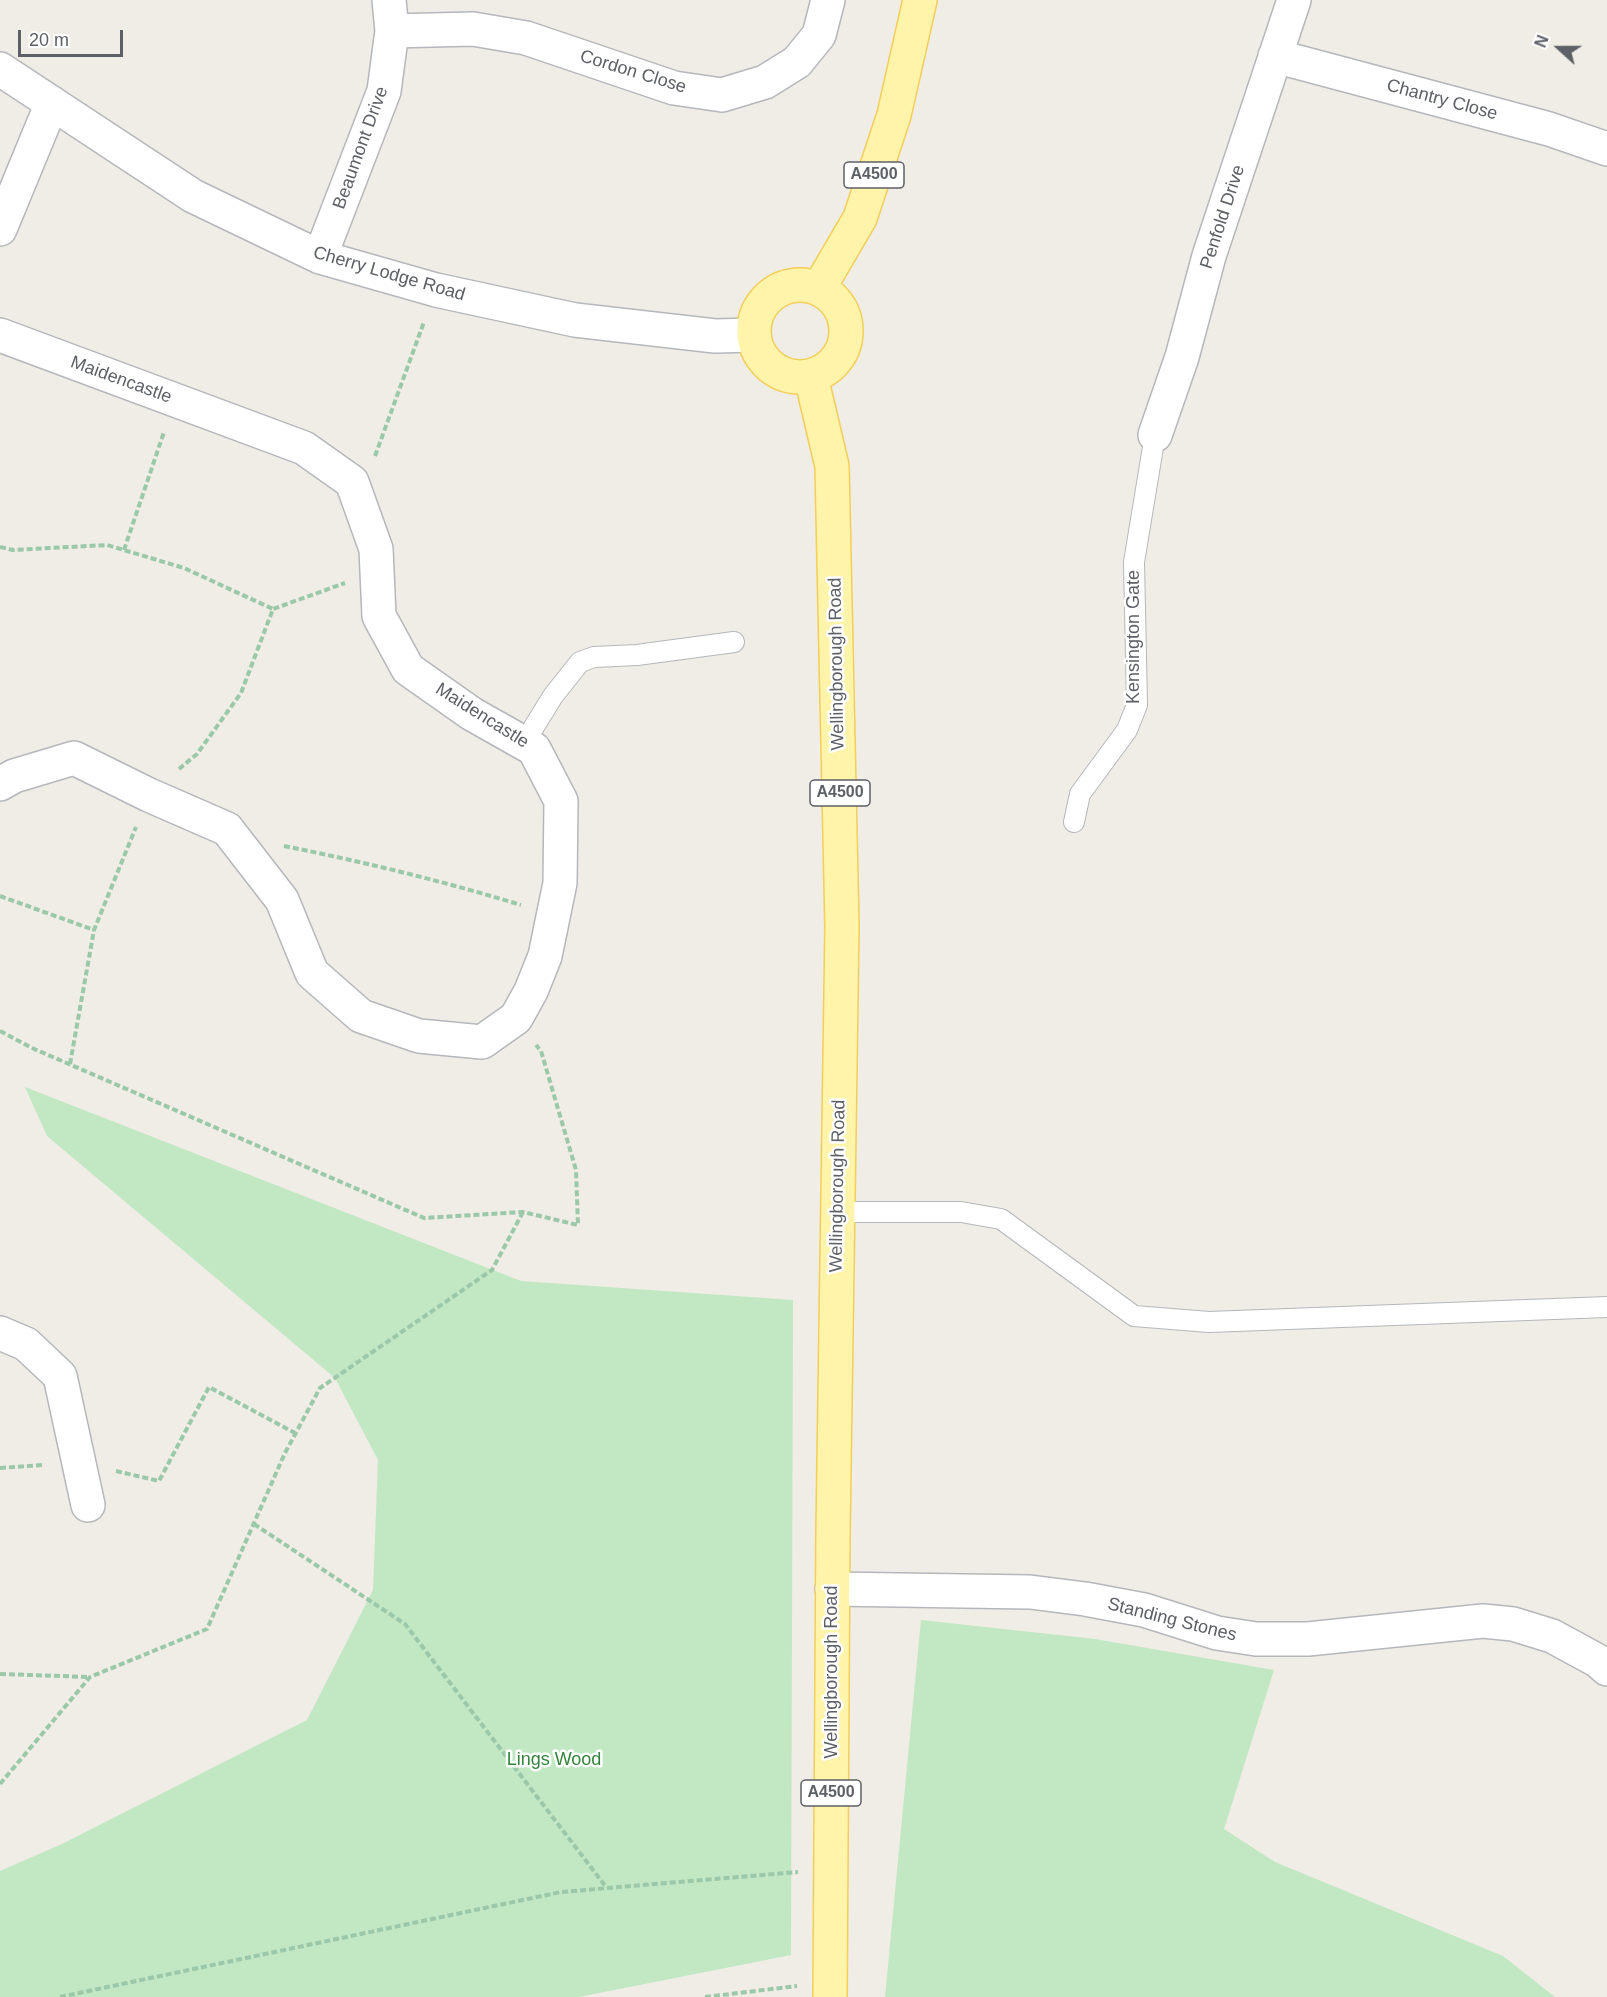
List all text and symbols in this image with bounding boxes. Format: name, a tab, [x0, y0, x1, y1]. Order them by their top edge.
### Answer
scale bar	[21, 18, 126, 56]
north arrow	[1529, 18, 1589, 78]
text: 20 m	[29, 30, 69, 50]
text: N	[1532, 33, 1552, 50]
street label: Cordon Close	[577, 46, 689, 98]
street label: Chantry Close	[1384, 75, 1500, 125]
street label: Beaumont Drive	[329, 84, 393, 212]
road number: A4500	[844, 162, 904, 188]
street label: Penfold Drive	[1196, 162, 1250, 272]
street label: Cherry Lodge Road	[311, 242, 467, 306]
street label: Maidencastle	[67, 352, 175, 408]
street label: Kensington Gate	[1123, 570, 1145, 704]
street label: Wellingborough Road	[825, 577, 849, 751]
street label: Maidencastle	[431, 679, 533, 753]
road number: A4500	[810, 780, 870, 806]
street label: Wellingborough Road	[826, 1099, 850, 1273]
street label: Wellingborough Road	[821, 1586, 843, 1758]
street label: Standing Stones	[1105, 1594, 1239, 1646]
park label: Lings Wood	[507, 1749, 601, 1771]
road number: A4500	[801, 1780, 861, 1806]

